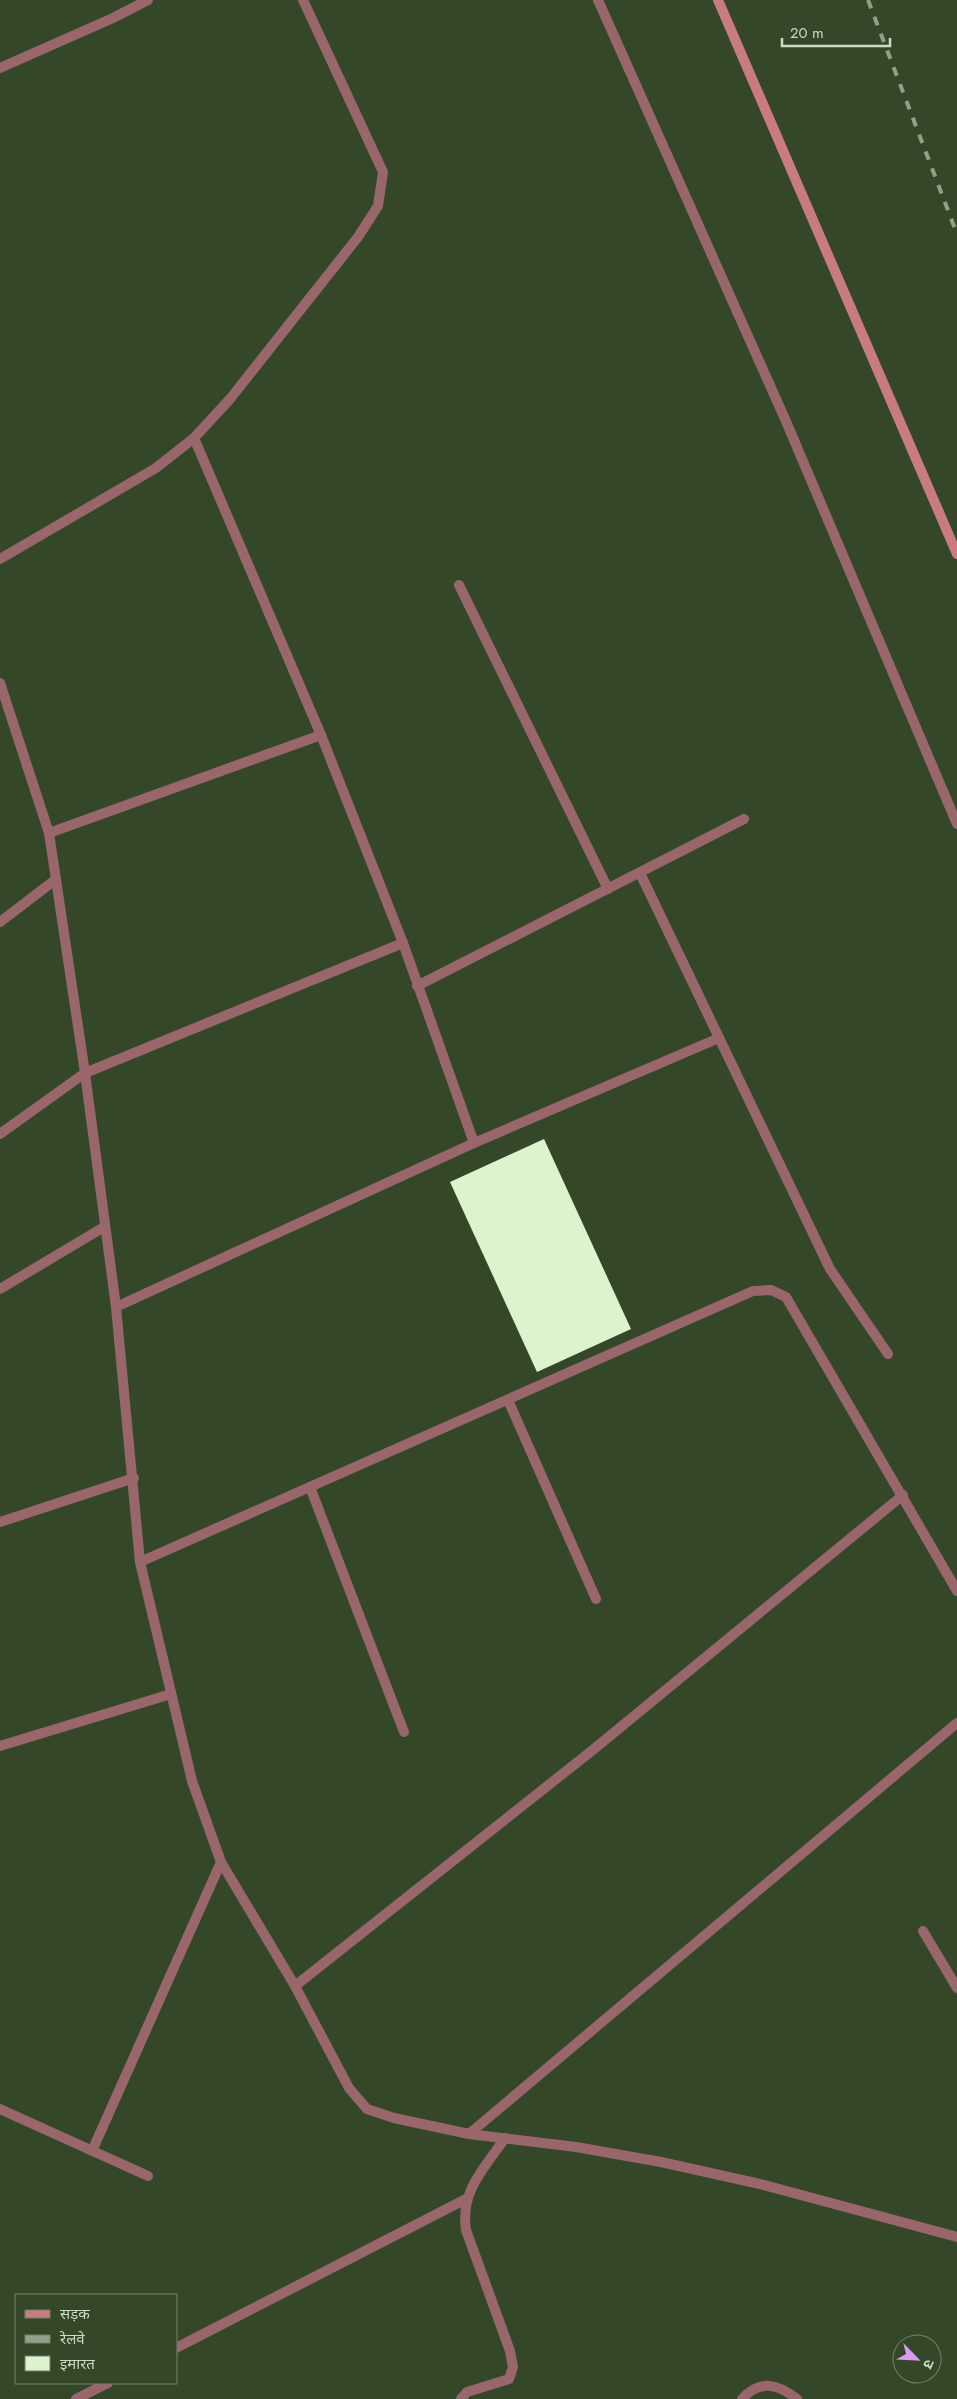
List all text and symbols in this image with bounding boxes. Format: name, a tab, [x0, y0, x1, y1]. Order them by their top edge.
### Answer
scale bar	[782, 15, 890, 47]
text: 20 m	[790, 22, 824, 44]
legend	[15, 2294, 178, 2384]
text: सड़क	[60, 2303, 90, 2325]
text: रेलवे	[59, 2328, 85, 2350]
north arrow	[892, 2334, 942, 2384]
text: इमारत	[60, 2353, 95, 2375]
text: उ	[918, 2356, 940, 2373]

